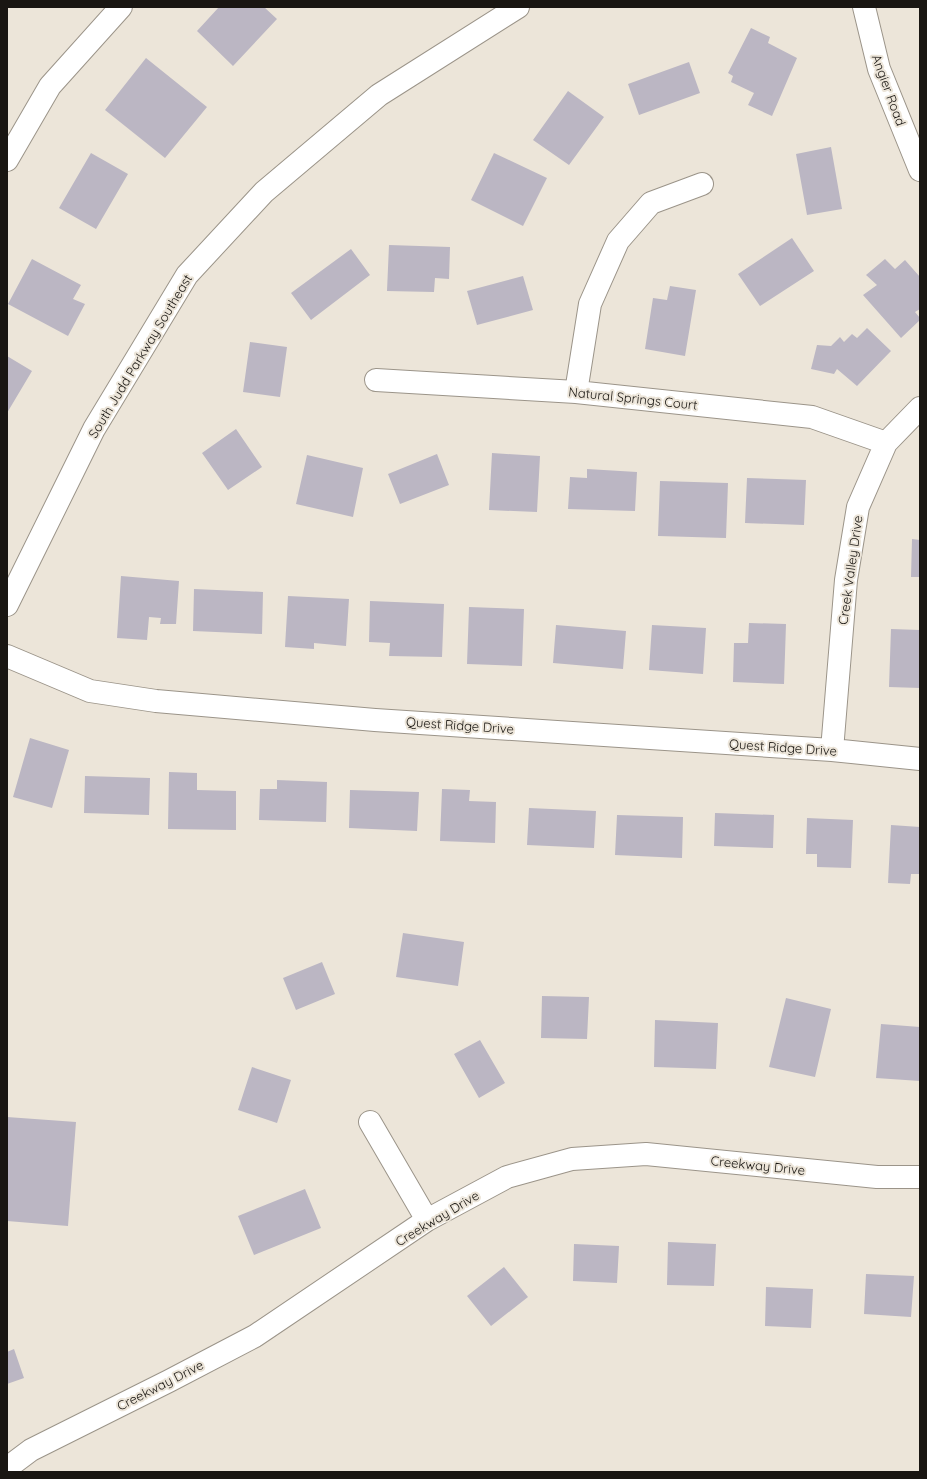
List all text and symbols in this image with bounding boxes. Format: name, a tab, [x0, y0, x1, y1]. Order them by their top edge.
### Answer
street label: Angier Road	[869, 52, 909, 128]
street label: South Judd Parkway Southeast	[85, 271, 195, 441]
street label: Natural Springs Court	[568, 383, 698, 413]
street label: Creek Valley Drive	[834, 514, 866, 626]
street label: Quest Ridge Drive	[405, 713, 515, 737]
street label: Quest Ridge Drive	[728, 735, 838, 759]
street label: Creekway Drive	[710, 1152, 806, 1178]
street label: Creekway Drive	[392, 1187, 482, 1249]
street label: Creekway Drive	[114, 1356, 206, 1414]

